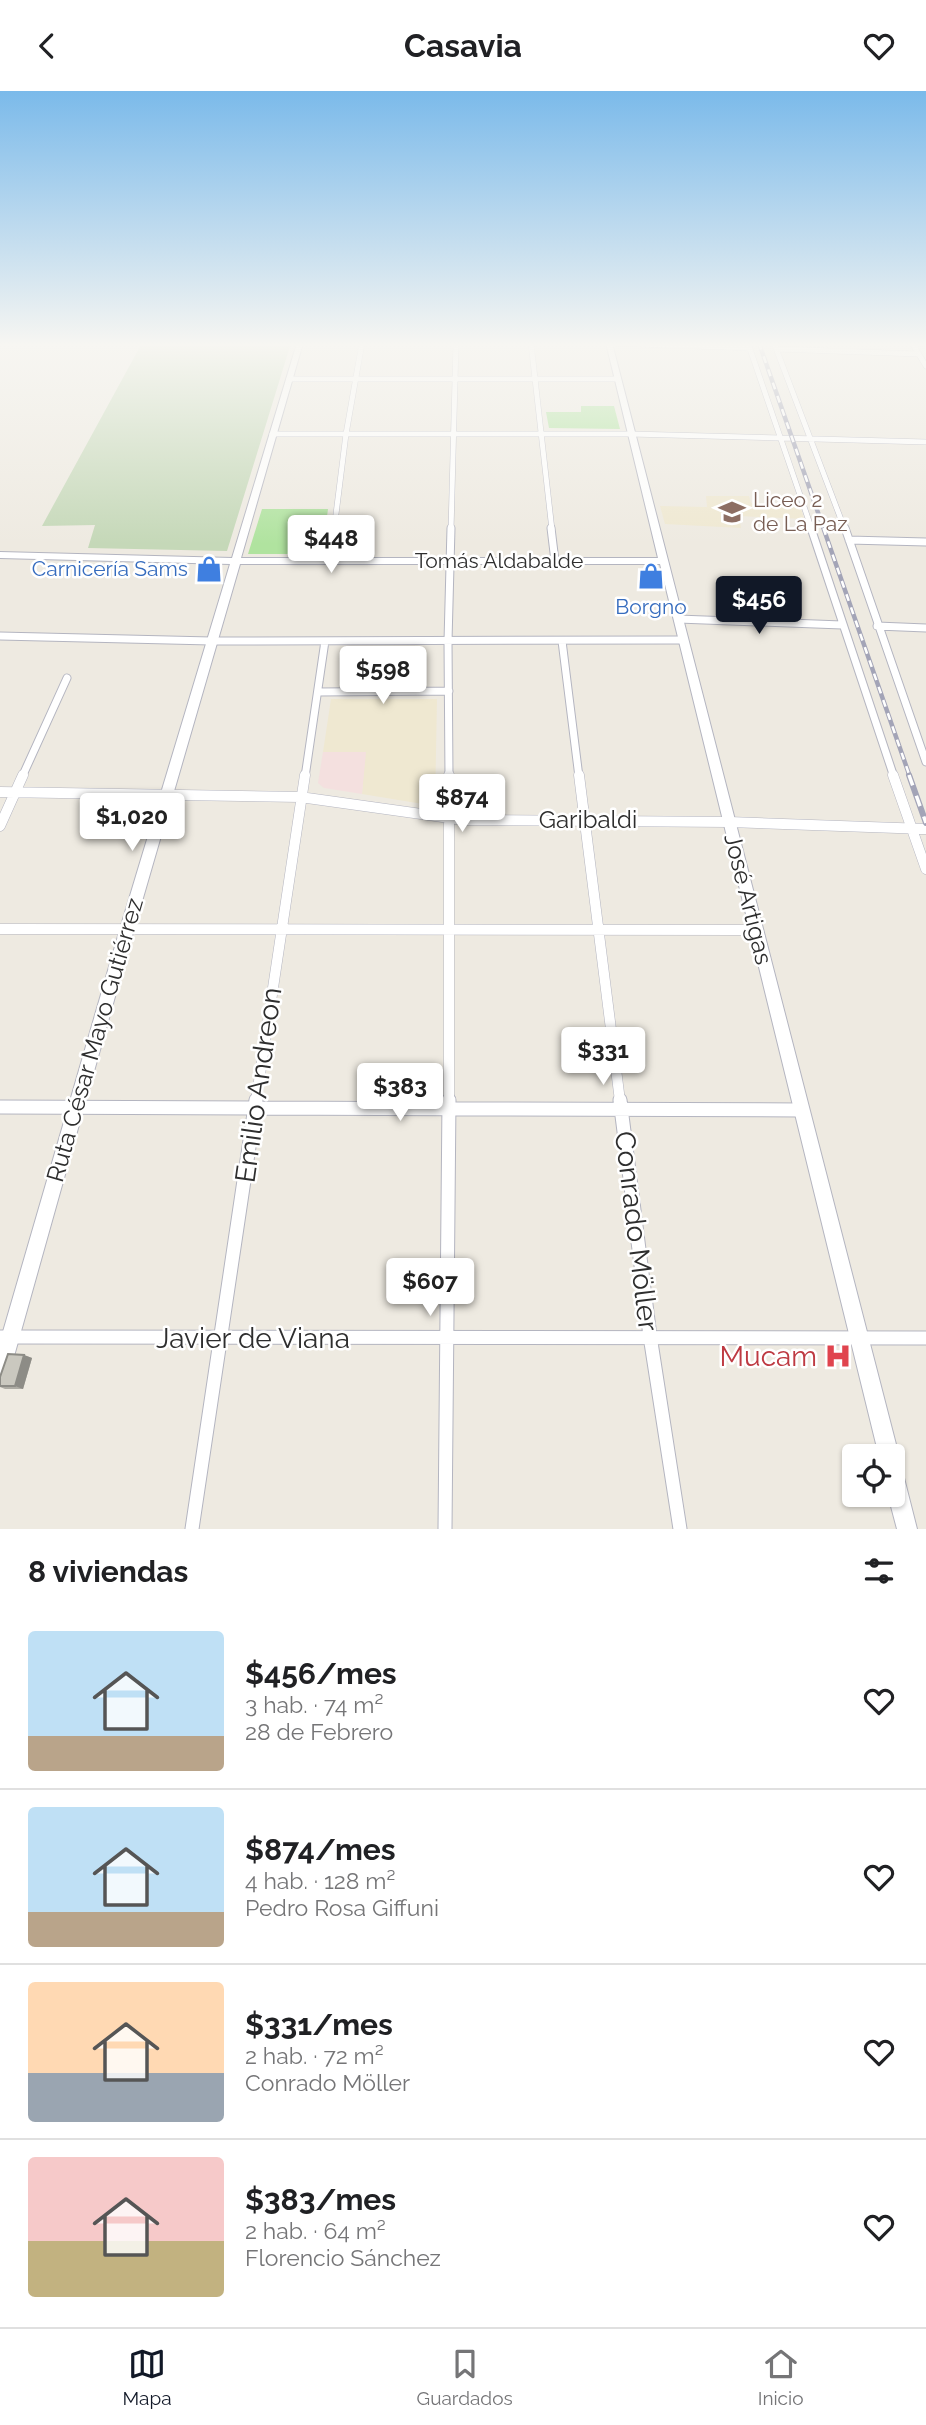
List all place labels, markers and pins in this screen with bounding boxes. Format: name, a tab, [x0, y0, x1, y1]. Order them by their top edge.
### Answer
place label: Liceo 2 de La Paz	[753, 487, 848, 536]
school or university icon: Liceo 2 de La Paz	[717, 497, 747, 527]
pin: $448	[290, 515, 372, 575]
shop icon: Carnicería Sams	[194, 554, 224, 584]
place label: Carnicería Sams	[32, 556, 188, 581]
shop icon: Borgno	[636, 561, 666, 591]
pin: $456	[718, 577, 800, 636]
place label: Borgno	[615, 594, 687, 619]
pin: $598	[342, 647, 424, 706]
pin: $874	[421, 775, 503, 834]
pin: $1,020	[75, 793, 189, 853]
pin: $331	[562, 1027, 644, 1087]
pin: $383	[359, 1063, 441, 1123]
pin: $607	[389, 1259, 471, 1318]
place label: Mucam	[719, 1340, 817, 1373]
hospital icon: Mucam	[823, 1341, 853, 1371]

